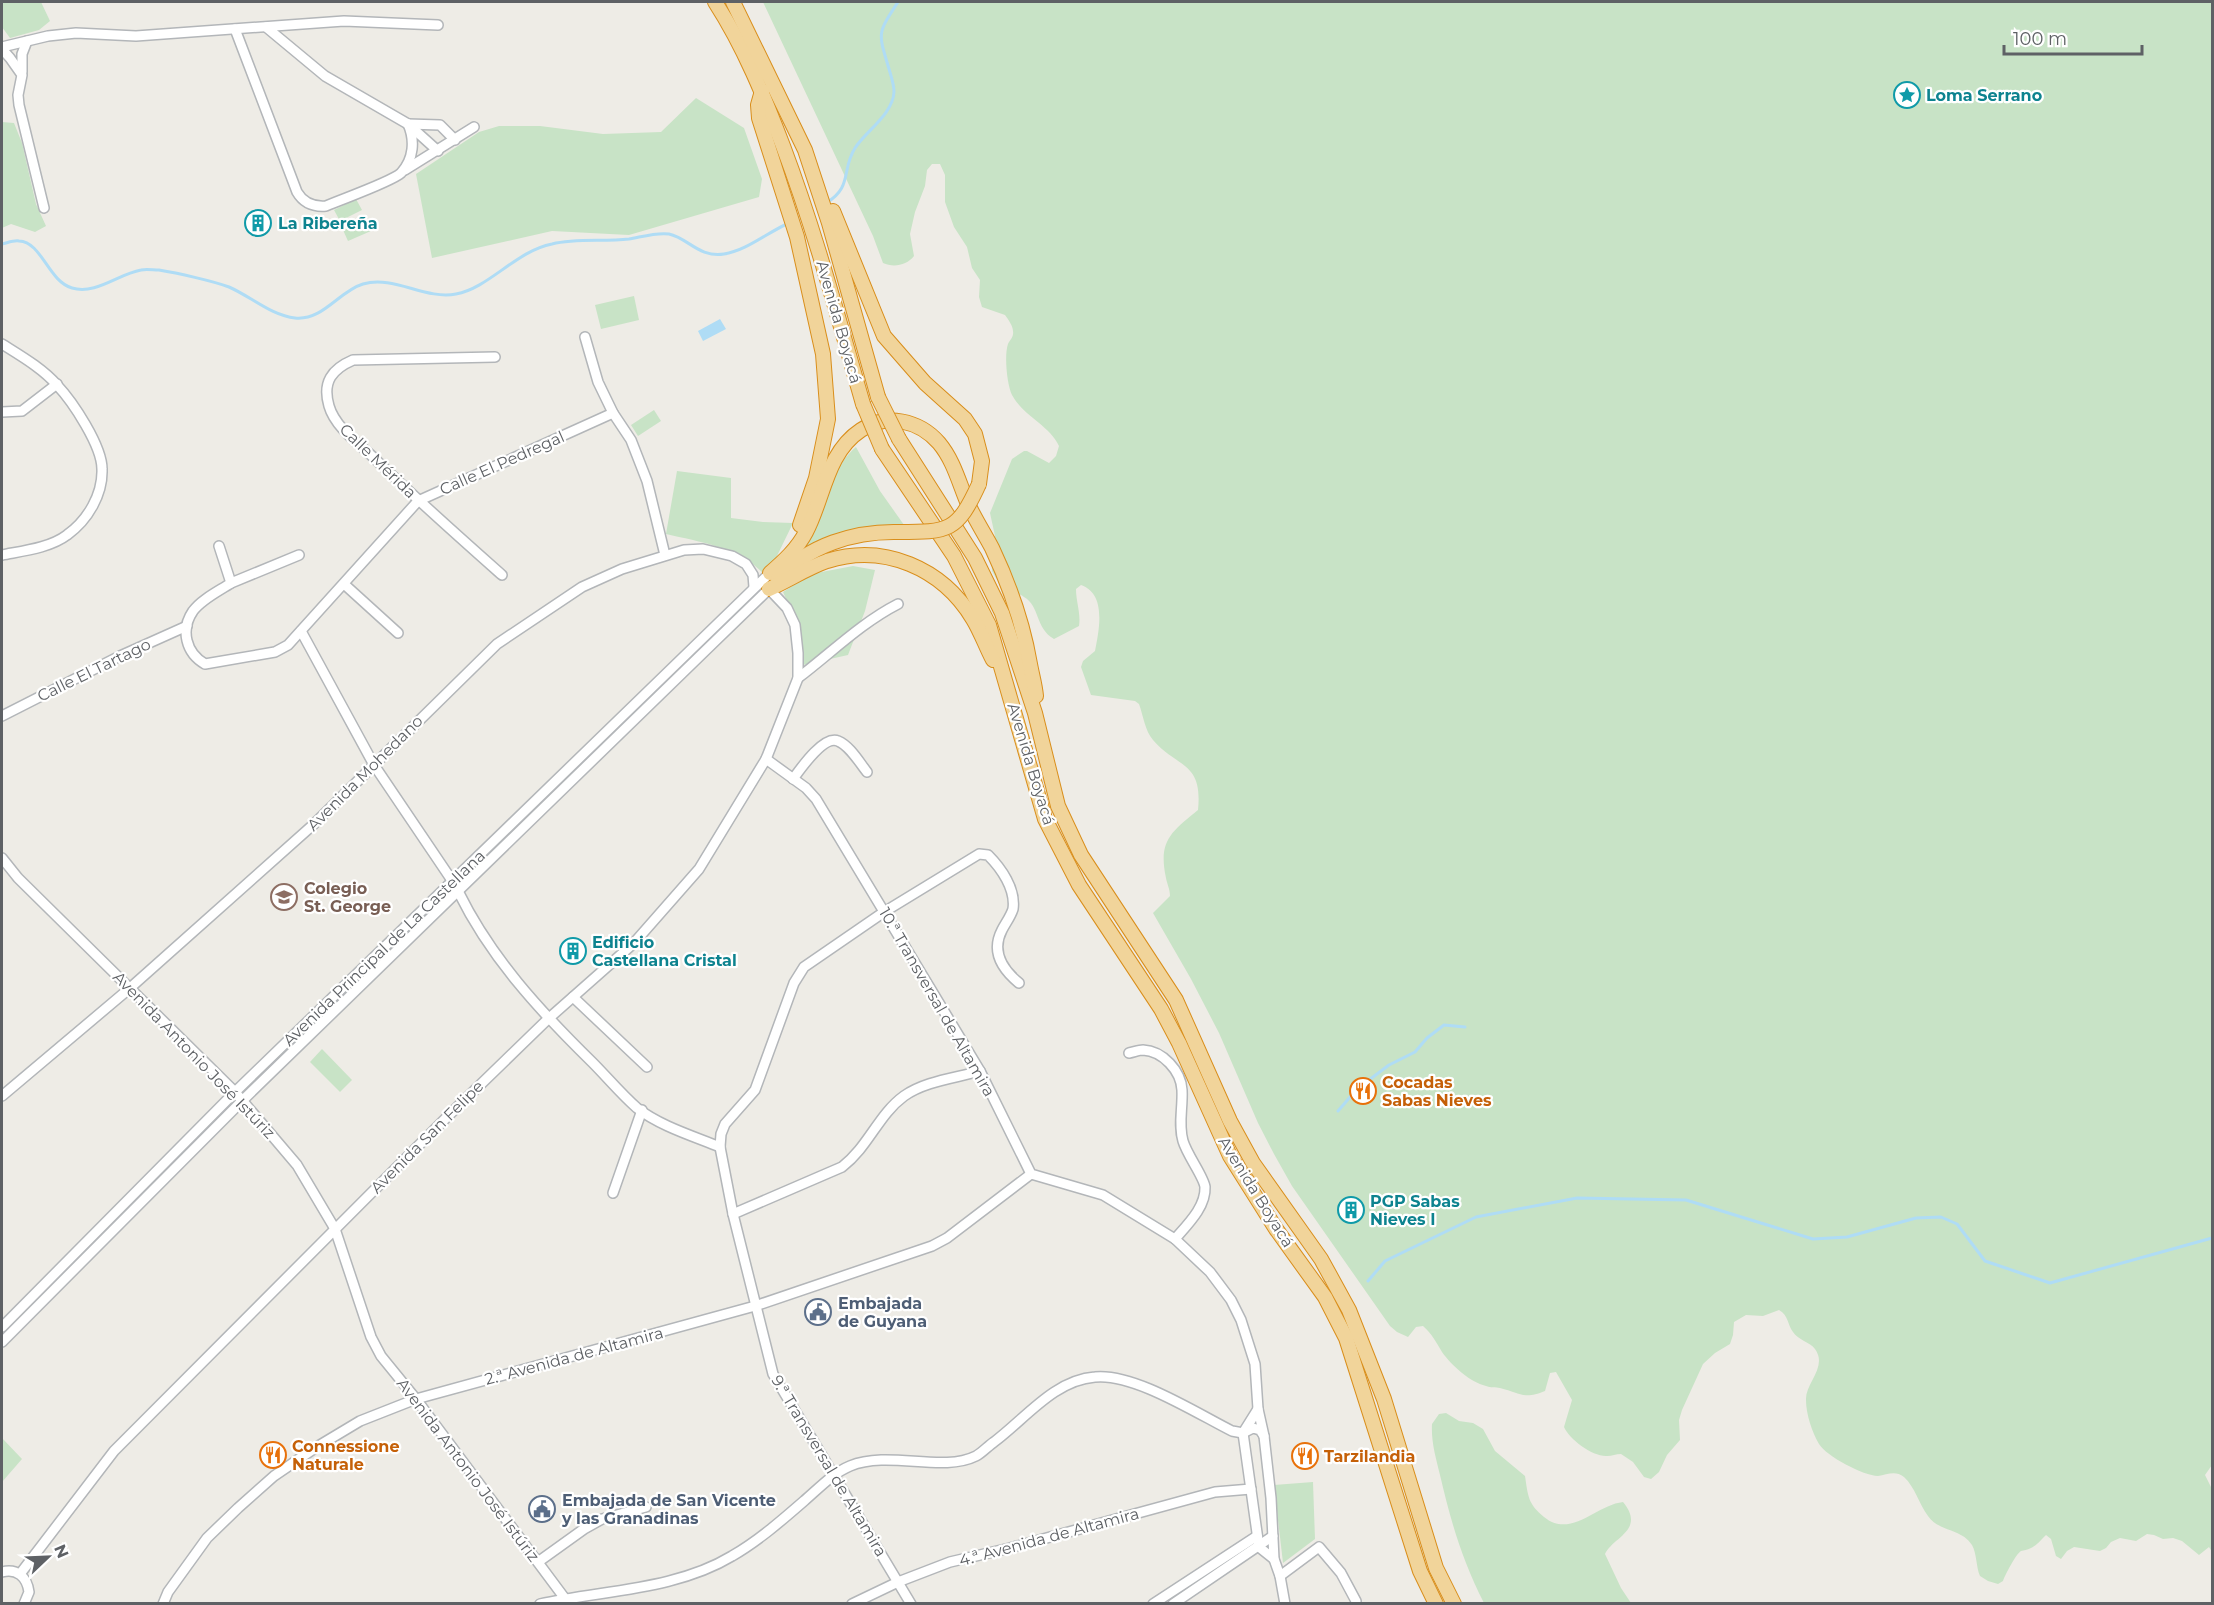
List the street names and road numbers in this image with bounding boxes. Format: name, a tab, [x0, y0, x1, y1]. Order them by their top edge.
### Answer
street label: Avenida Boyacá	[812, 258, 866, 386]
street label: Calle Mérida	[336, 420, 420, 502]
street label: Calle El Pedregal	[437, 427, 567, 499]
street label: Calle El Tartago	[34, 634, 154, 706]
street label: Avenida Boyacá	[1003, 701, 1059, 827]
street label: Avenida Mohedano	[303, 711, 427, 835]
street label: Avenida Principal de La Castellana	[279, 846, 489, 1050]
street label: 10.ª Transversal de Altamira	[875, 904, 999, 1100]
street label: Avenida Antonio José Istúriz	[109, 967, 279, 1143]
street label: Avenida San Felipe	[367, 1077, 487, 1197]
street label: Avenida Boyacá	[1214, 1133, 1298, 1251]
street label: 2.ª Avenida de Altamira	[483, 1323, 665, 1389]
street label: 9.ª Transversal de Altamira	[767, 1372, 891, 1560]
street label: Avenida Antonio José Istúriz	[393, 1374, 543, 1566]
street label: 4.ª Avenida de Altamira	[957, 1504, 1141, 1570]

